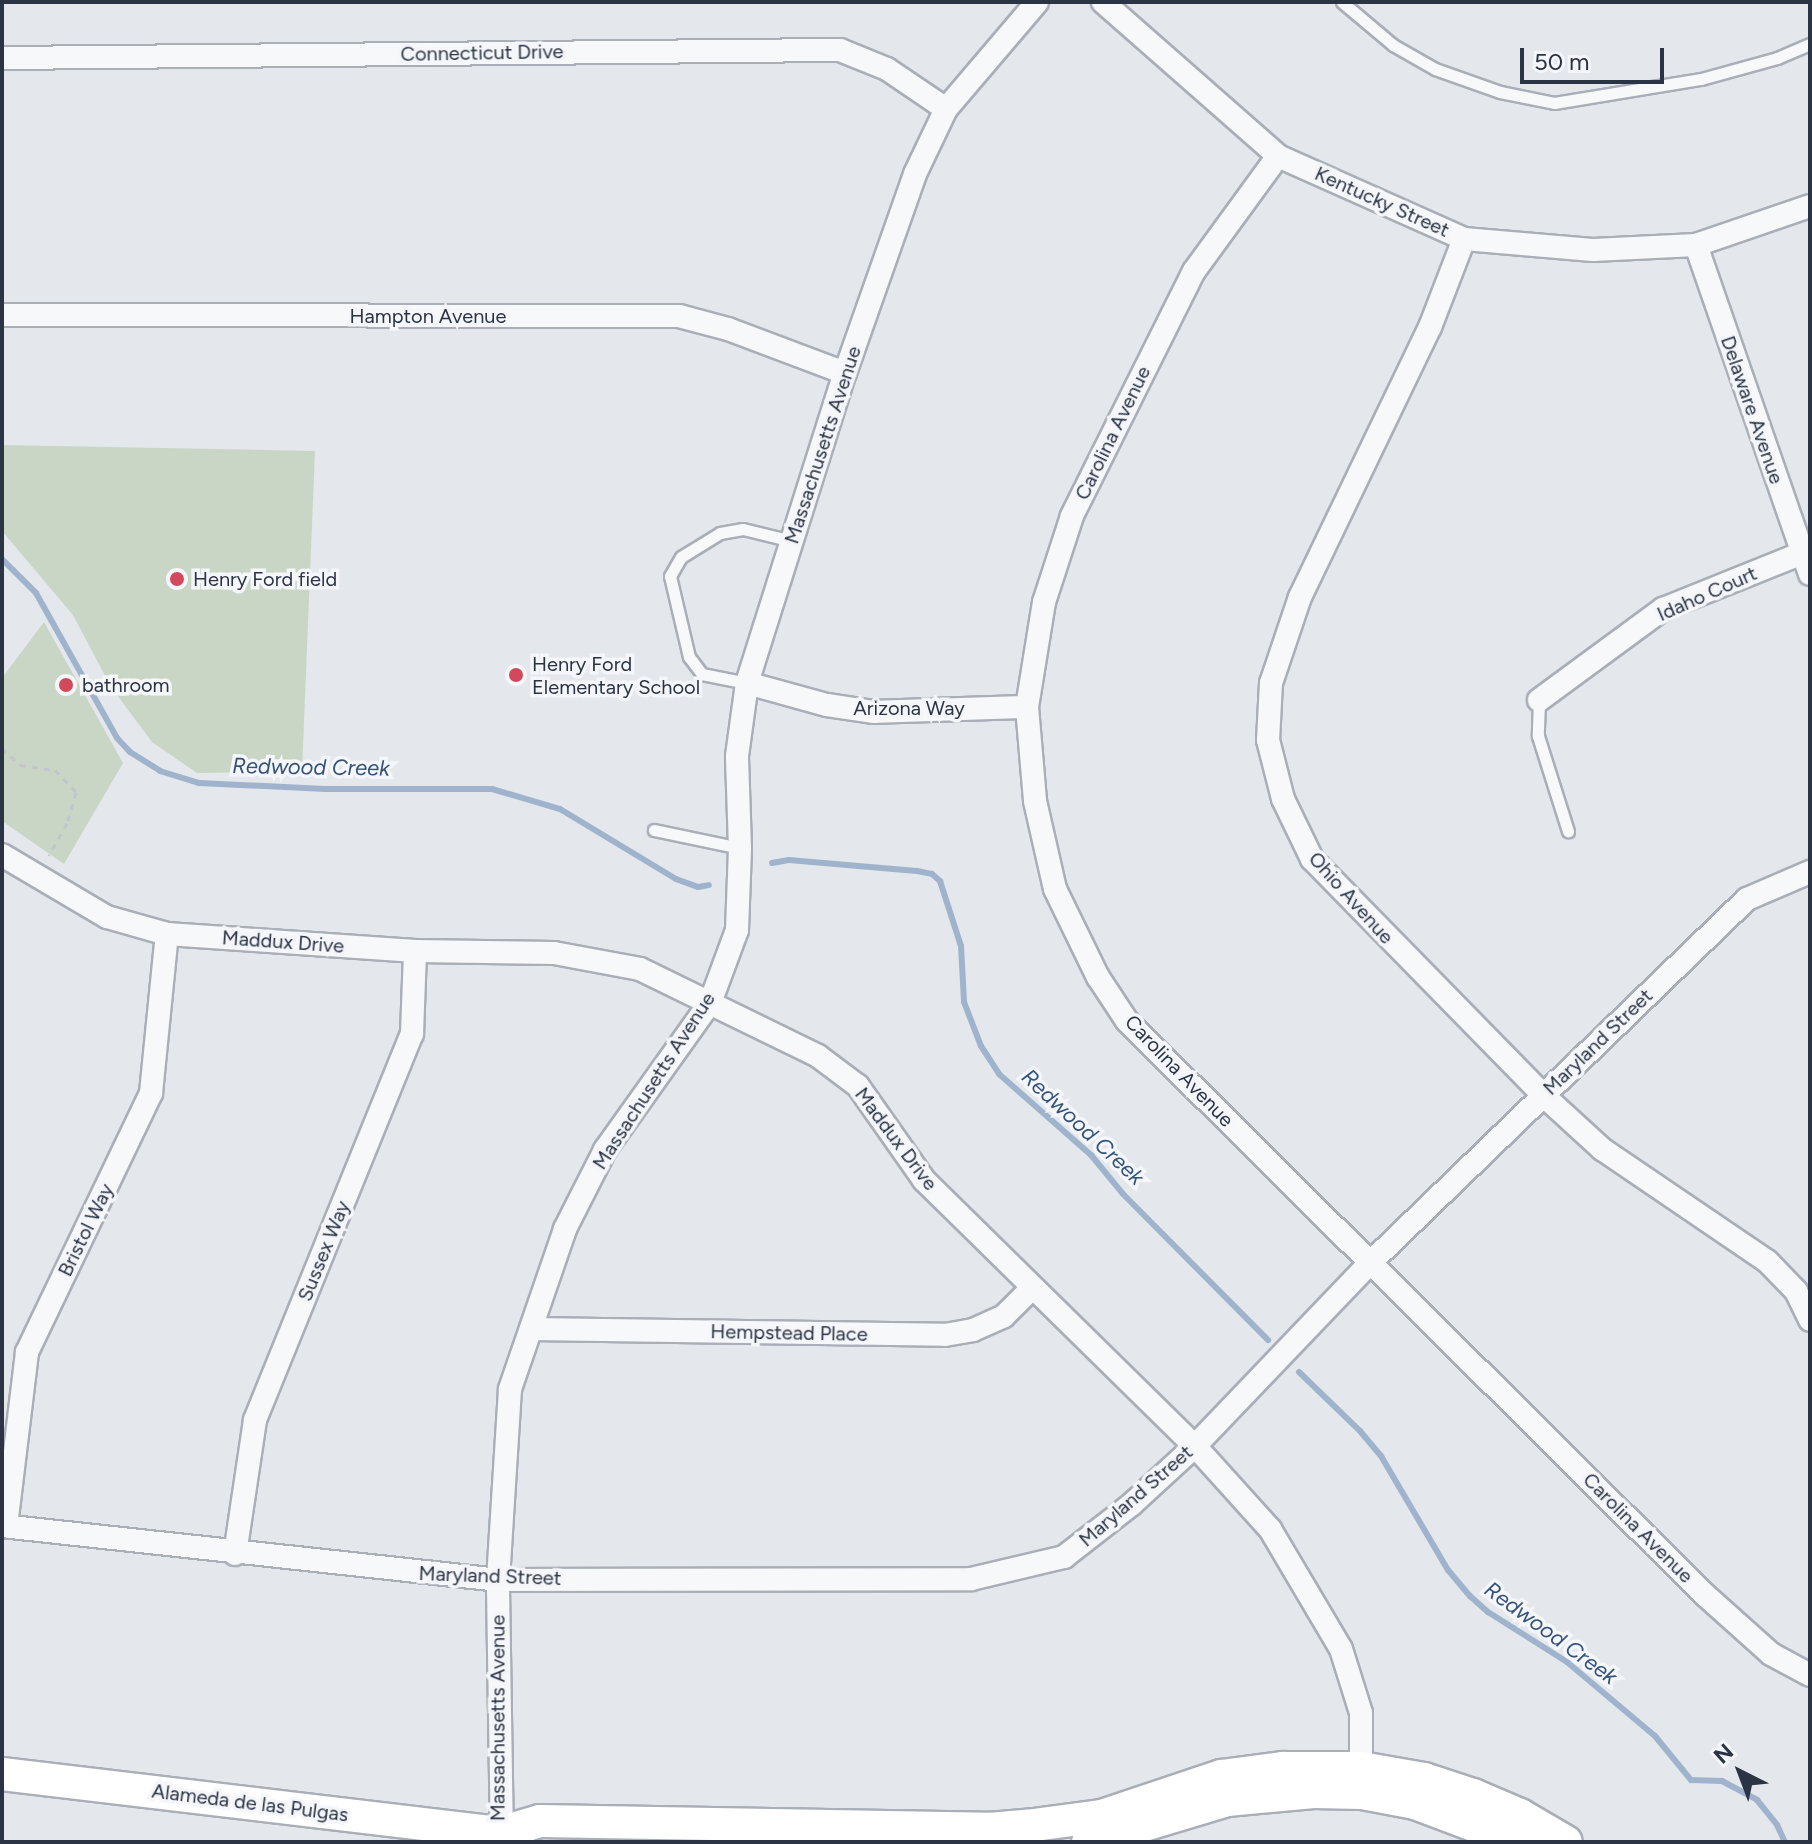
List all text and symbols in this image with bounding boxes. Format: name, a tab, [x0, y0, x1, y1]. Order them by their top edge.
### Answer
scale bar	[1524, 32, 1668, 82]
street label: Connecticut Drive	[400, 40, 564, 66]
text: 50 m	[1534, 47, 1590, 76]
street label: Kentucky Street	[1311, 162, 1453, 242]
street label: Hampton Avenue	[350, 304, 506, 328]
street label: Delaware Avenue	[1715, 333, 1789, 487]
street label: Massachusetts Avenue	[780, 343, 866, 547]
street label: Carolina Avenue	[1070, 362, 1156, 504]
street label: Idaho Court	[1653, 561, 1761, 627]
place label: Henry Ford field	[193, 567, 337, 591]
marker: Henry Ford field	[168, 570, 186, 588]
place label: Henry Ford Elementary School	[532, 652, 700, 699]
marker: Henry Ford Elementary School	[507, 666, 525, 684]
place label: bathroom	[82, 673, 170, 697]
marker: bathroom	[57, 676, 75, 694]
street label: Arizona Way	[853, 696, 965, 720]
water label: Redwood Creek	[232, 752, 390, 782]
street label: Ohio Avenue	[1303, 847, 1399, 949]
street label: Maddux Drive	[221, 926, 345, 958]
street label: Maryland Street	[1538, 984, 1658, 1100]
street label: Massachusetts Avenue	[588, 988, 720, 1174]
street label: Carolina Avenue	[1120, 1010, 1238, 1132]
water label: Redwood Creek	[1016, 1064, 1150, 1190]
street label: Maddux Drive	[850, 1083, 942, 1195]
street label: Bristol Way	[53, 1180, 119, 1280]
street label: Sussex Way	[293, 1197, 355, 1305]
street label: Hempstead Place	[710, 1320, 868, 1346]
street label: Maryland Street	[1074, 1440, 1198, 1552]
street label: Carolina Avenue	[1578, 1468, 1698, 1588]
street label: Maryland Street	[418, 1562, 562, 1590]
water label: Redwood Creek	[1479, 1576, 1623, 1690]
street label: Massachusetts Avenue	[486, 1615, 510, 1821]
north arrow	[1700, 1732, 1780, 1812]
text: N	[1708, 1738, 1739, 1770]
street label: Alameda de las Pulgas	[150, 1779, 350, 1827]

